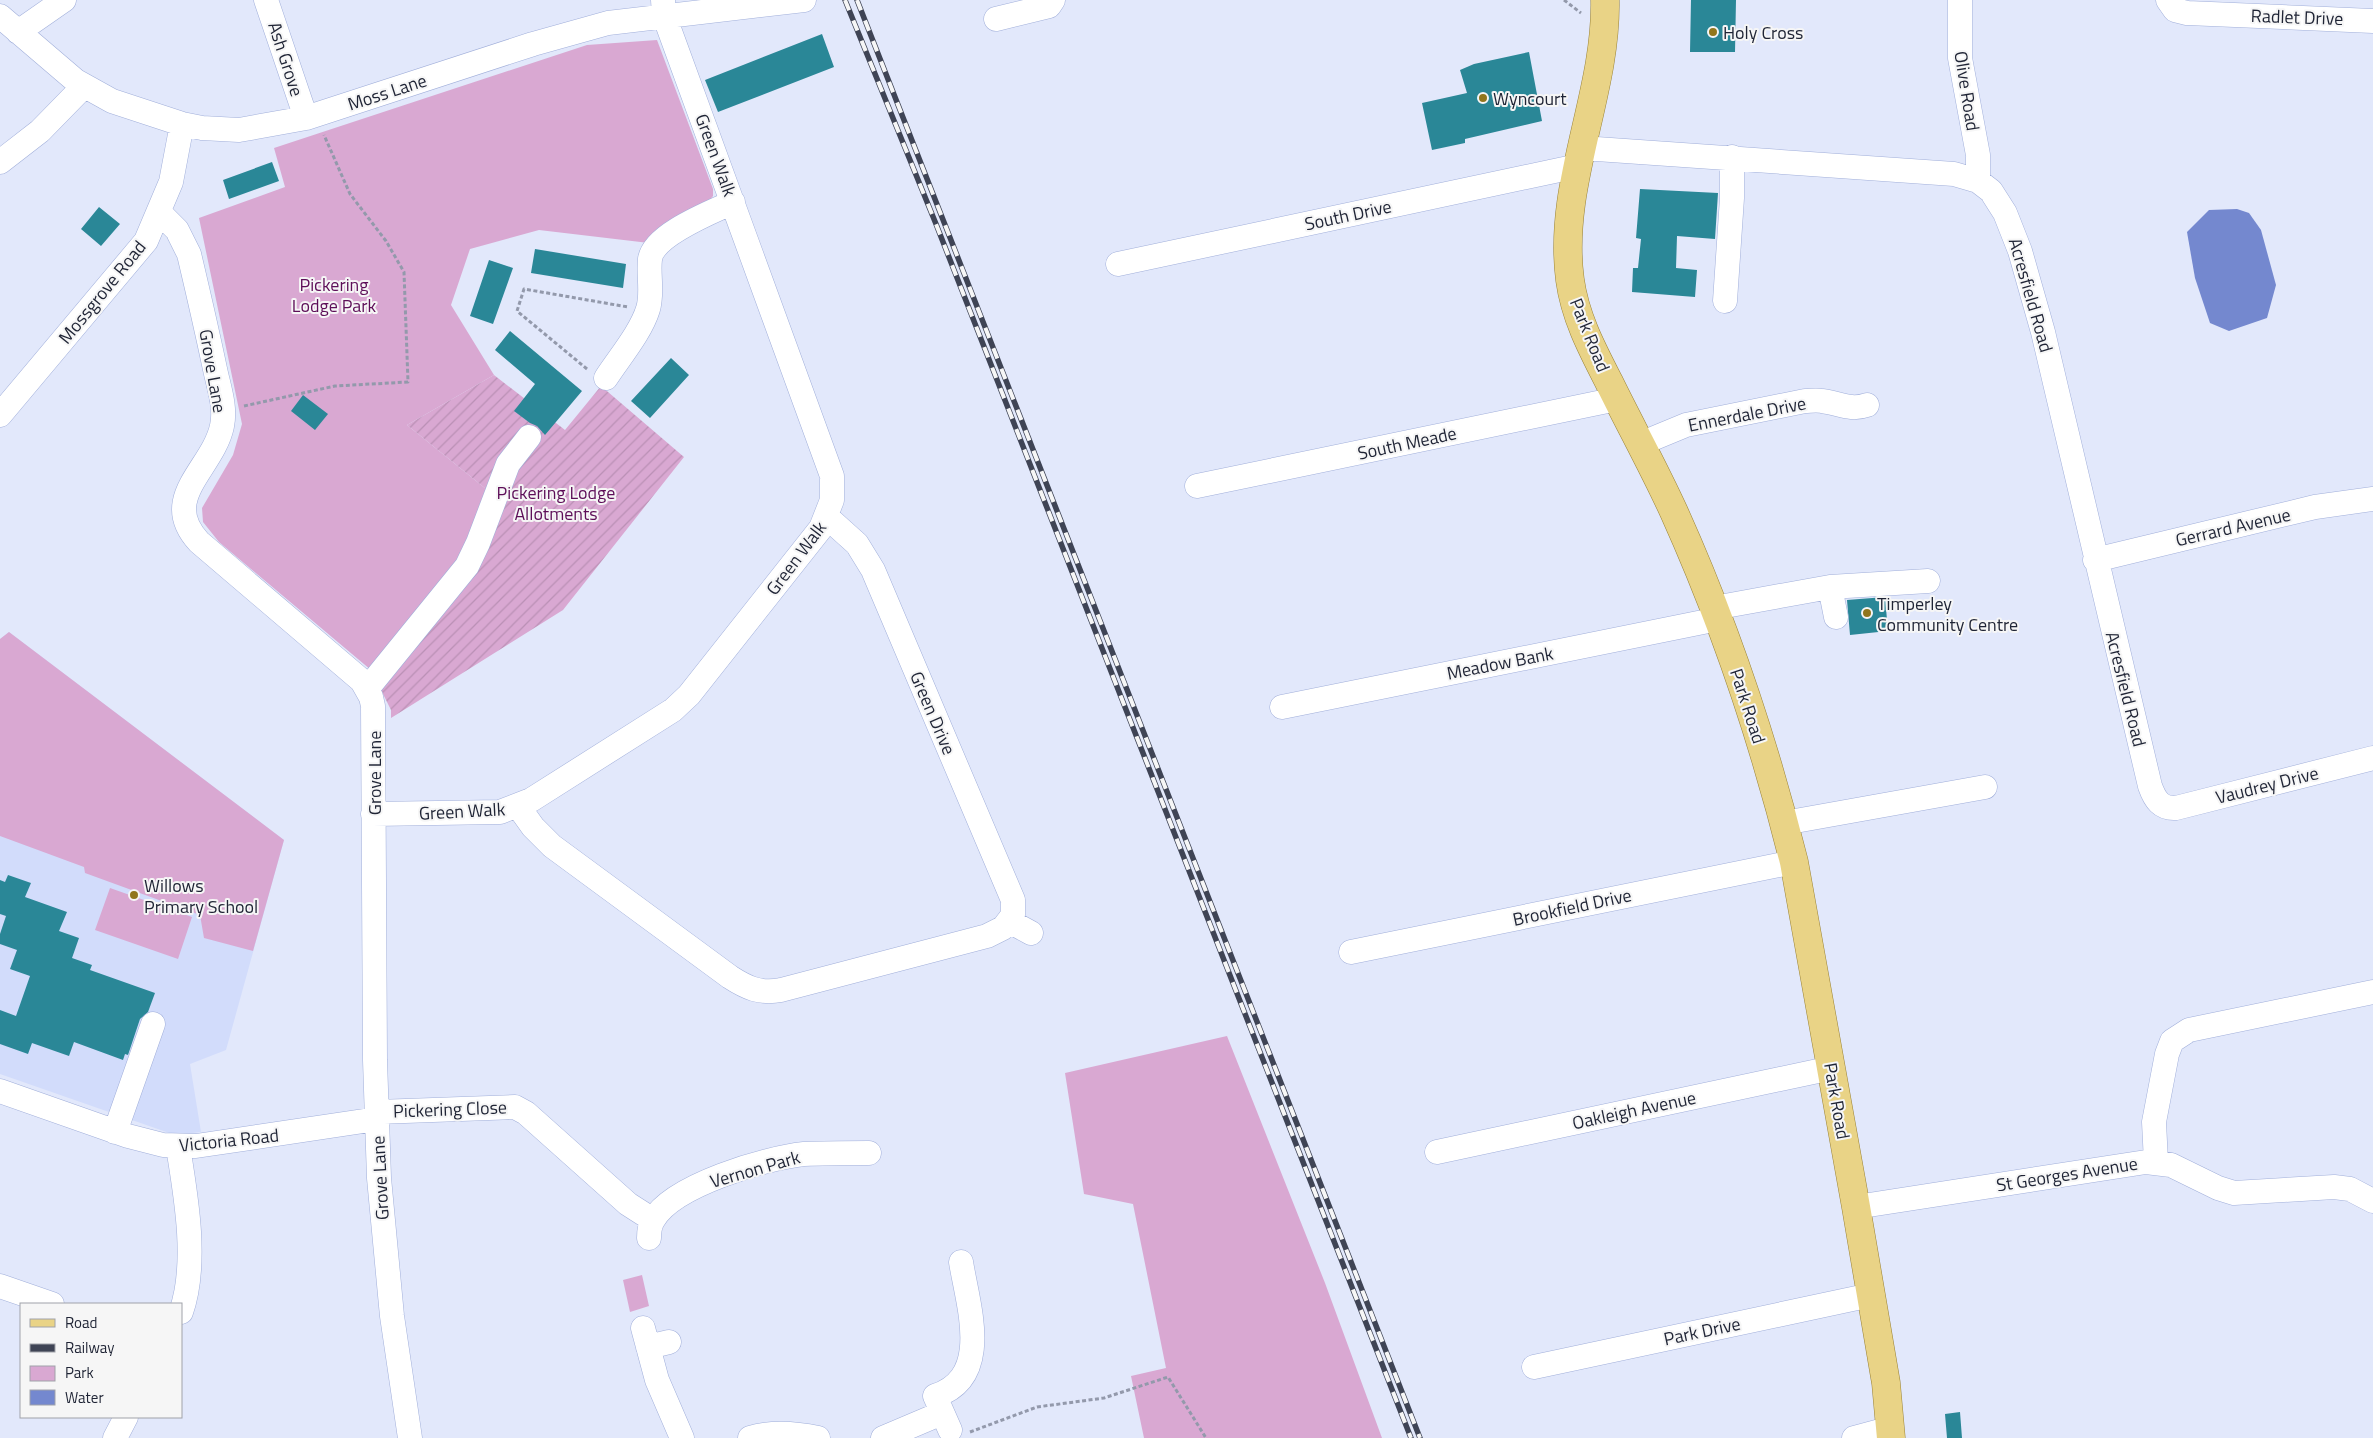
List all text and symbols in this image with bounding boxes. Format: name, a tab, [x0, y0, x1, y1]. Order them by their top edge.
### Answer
street label: Radlet Drive	[2250, 2, 2344, 32]
street label: Ash Grove	[261, 18, 311, 100]
place label: Holy Cross	[1723, 19, 1803, 46]
marker: Holy Cross	[1707, 26, 1719, 38]
street label: Olive Road	[1947, 49, 1987, 133]
street label: Moss Lane	[344, 67, 430, 117]
place label: Wyncourt	[1493, 85, 1567, 112]
marker: Wyncourt	[1477, 92, 1489, 104]
street label: Green Walk	[689, 110, 744, 201]
street label: South Drive	[1302, 193, 1394, 237]
street label: Mossgrove Road	[52, 234, 152, 350]
street label: Acresfield Road	[2002, 235, 2060, 355]
park label: Pickering Lodge Park	[292, 271, 377, 319]
street label: Park Road	[1563, 294, 1617, 376]
street label: Grove Lane	[192, 327, 234, 415]
street label: Ennerdale Drive	[1686, 389, 1808, 439]
street label: South Meade	[1355, 419, 1459, 467]
park label: Pickering Lodge Allotments	[497, 479, 615, 527]
street label: Gerrard Avenue	[2173, 501, 2293, 553]
street label: Green Walk	[759, 515, 833, 601]
place label: Timperley Community Centre	[1877, 590, 2018, 638]
marker: Timperley Community Centre	[1861, 607, 1873, 619]
street label: Acresfield Road	[2099, 629, 2153, 749]
street label: Meadow Bank	[1444, 639, 1556, 687]
street label: Park Road	[1723, 665, 1773, 747]
street label: Green Drive	[903, 667, 963, 759]
street label: Grove Lane	[361, 731, 388, 815]
street label: Vaudrey Drive	[2213, 759, 2321, 811]
street label: Green Walk	[418, 795, 506, 827]
place label: Willows Primary School	[144, 872, 258, 920]
street label: Brookfield Drive	[1510, 881, 1634, 933]
marker: Willows Primary School	[128, 889, 140, 901]
street label: Park Road	[1817, 1061, 1857, 1141]
street label: Oakleigh Avenue	[1570, 1084, 1698, 1136]
street label: Pickering Close	[393, 1094, 507, 1124]
street label: Victoria Road	[178, 1121, 280, 1159]
street label: Grove Lane	[364, 1135, 396, 1221]
street label: Vernon Park	[707, 1143, 804, 1195]
street label: St Georges Avenue	[1994, 1150, 2140, 1198]
legend	[20, 1303, 182, 1418]
street label: Park Drive	[1661, 1310, 1743, 1352]
text: Road	[65, 1311, 97, 1334]
text: Railway	[65, 1336, 115, 1359]
text: Park	[65, 1361, 94, 1384]
text: Water	[65, 1386, 104, 1409]

